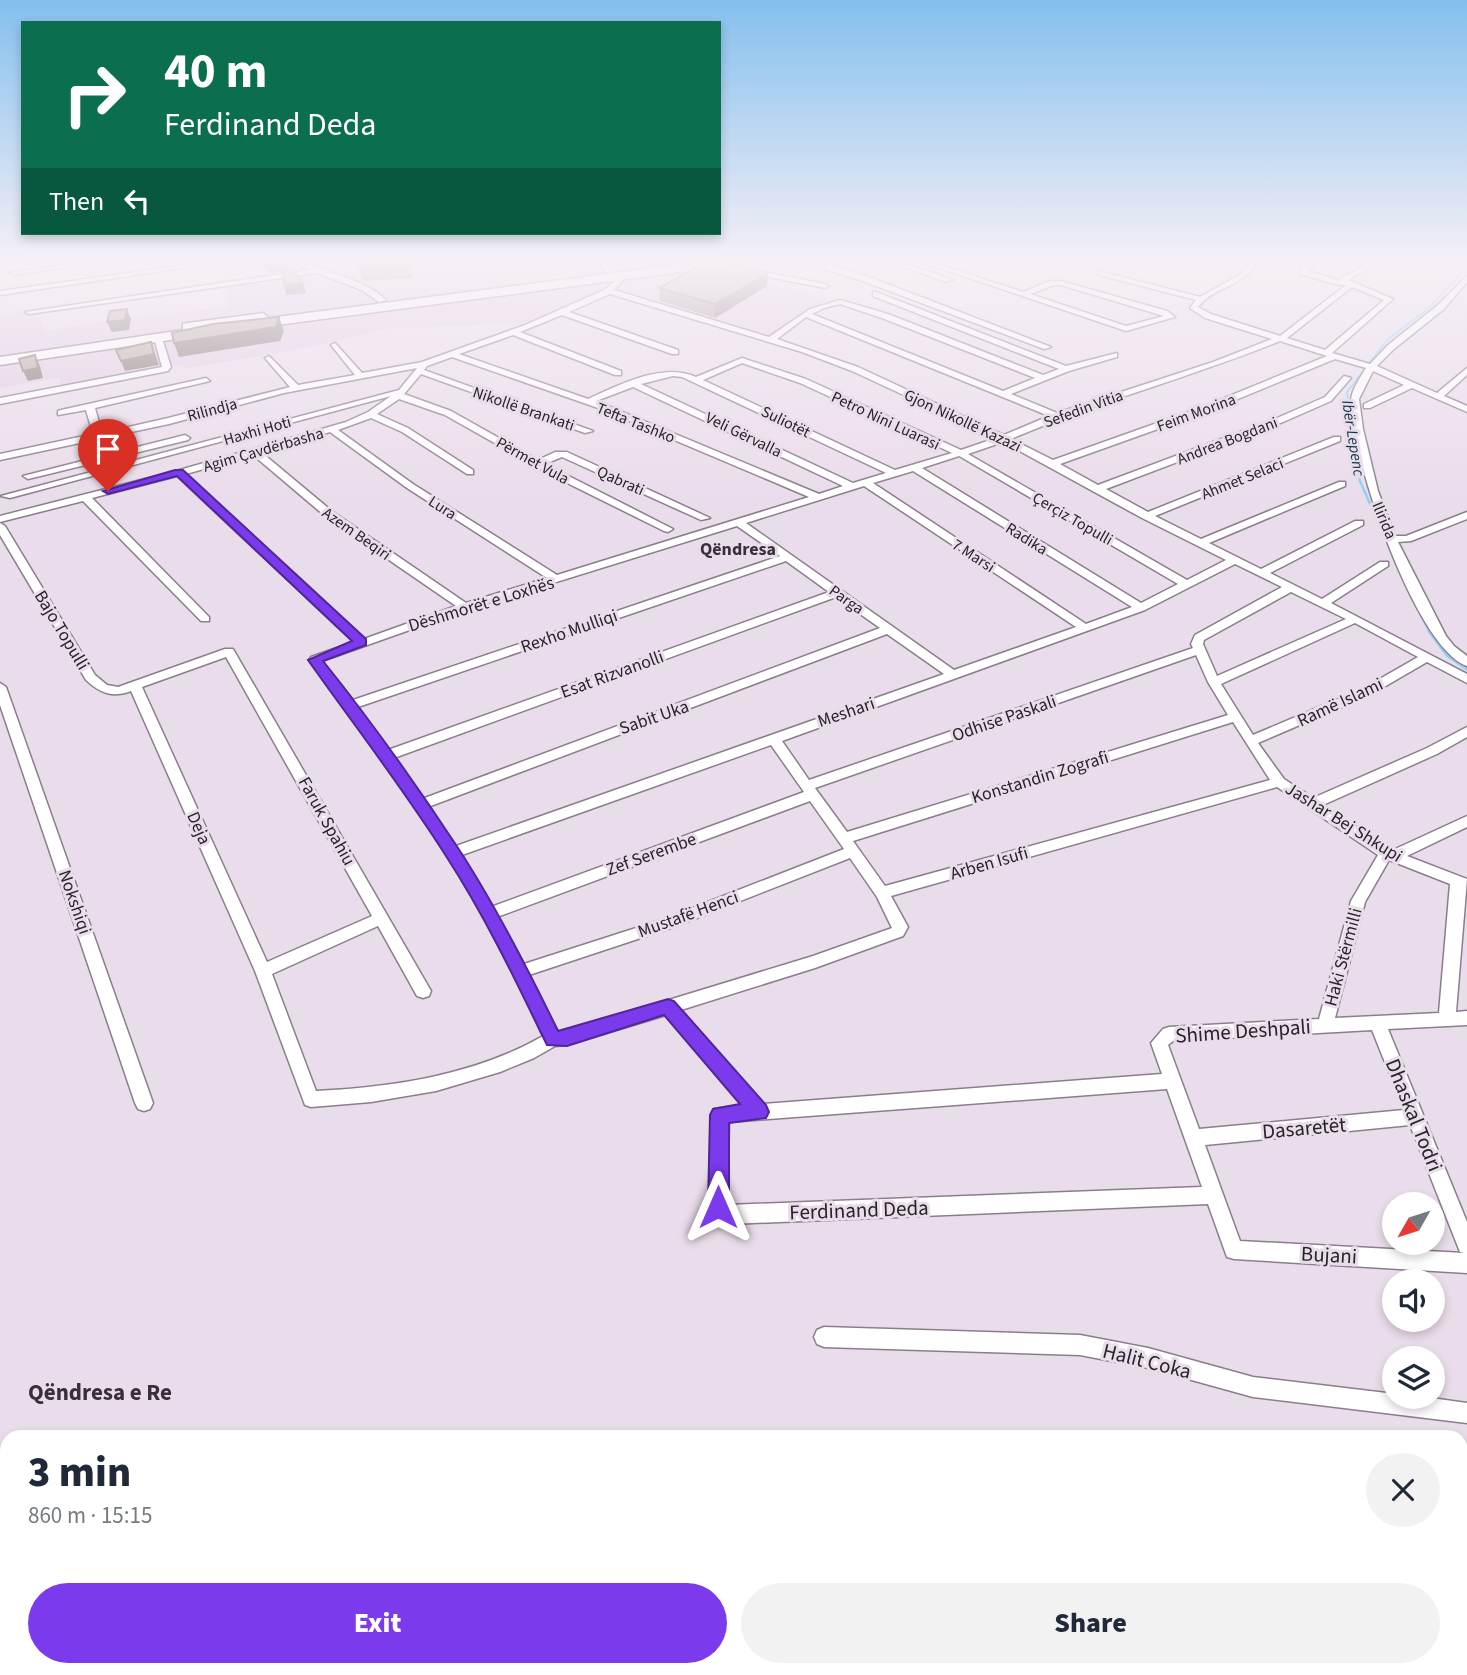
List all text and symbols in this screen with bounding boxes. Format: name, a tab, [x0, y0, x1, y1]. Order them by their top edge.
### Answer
text: 40 m	[164, 37, 268, 107]
icon: right	[49, 49, 140, 140]
text: Ferdinand Deda	[164, 102, 376, 148]
icon: left	[118, 182, 156, 220]
text: Then	[49, 183, 104, 220]
street label: Nikollë Brankati	[470, 381, 577, 437]
street label: Gjon Nikollë Kazazi	[900, 384, 1025, 458]
street label: Sefedin Vitia	[1040, 384, 1126, 434]
street label: Petro Nini Luarasi	[828, 386, 944, 456]
street label: Feim Morina	[1154, 388, 1239, 437]
street label: Rilindja	[185, 393, 240, 427]
street label: Tefta Tashko	[593, 397, 678, 449]
water label: Ibër-Lepenc	[1336, 399, 1370, 478]
street label: Suliotët	[757, 401, 814, 443]
street label: Veli Gërvalla	[702, 407, 785, 463]
street label: Haxhi Hoti	[221, 411, 294, 451]
street label: Andrea Bogdani	[1174, 412, 1281, 470]
pin	[78, 419, 138, 491]
street label: Agim Çavdërbasha	[201, 422, 326, 478]
icon: arrive	[89, 430, 127, 468]
street label: Përmet Vula	[492, 432, 573, 490]
street label: Ahmet Selaci	[1198, 452, 1287, 505]
street label: Qabrati	[593, 461, 648, 501]
street label: Çerçiz Topulli	[1028, 487, 1117, 551]
street label: Lura	[424, 491, 461, 525]
street label: Ilirida	[1366, 498, 1402, 542]
street label: Azem Beqiri	[318, 502, 395, 566]
street label: Radika	[1001, 517, 1052, 560]
street label: 7 Marsi	[948, 534, 999, 578]
district label: Qëndresa	[700, 537, 776, 562]
street label: Dëshmorët e Loxhës	[405, 570, 557, 639]
street label: Parga	[825, 580, 868, 620]
street label: Bajo Topulli	[28, 586, 95, 675]
street label: Rexho Mulliqi	[517, 603, 621, 660]
street label: Esat Rizvanolli	[557, 644, 667, 705]
street label: Ramë Islami	[1293, 672, 1387, 733]
street label: Odhise Paskali	[949, 689, 1060, 748]
street label: Meshari	[814, 691, 878, 734]
street label: Sabit Uka	[616, 694, 692, 741]
street label: Konstandin Zografi	[968, 745, 1112, 810]
street label: Faruk Spahiu	[292, 772, 361, 870]
street label: Jashar Bej Shkupi	[1280, 776, 1407, 868]
street label: Deja	[180, 808, 217, 849]
street label: Zef Serembe	[603, 827, 700, 882]
street label: Arben Isufi	[947, 840, 1031, 887]
street label: Nokshiqi	[52, 867, 97, 938]
street label: Mustafë Henci	[634, 885, 742, 944]
street label: Haki Stërmilli	[1318, 905, 1369, 1009]
street label: Shime Deshpali	[1174, 1011, 1312, 1051]
street label: Dhaskal Todri	[1378, 1054, 1450, 1176]
street label: Dasaretët	[1261, 1109, 1347, 1147]
position arrow	[681, 1170, 755, 1244]
north arrow	[1382, 1192, 1446, 1255]
map controls	[1382, 1192, 1445, 1409]
street label: Ferdinand Deda	[789, 1193, 929, 1227]
street label: Bujani	[1300, 1239, 1358, 1271]
button: sound	[1382, 1269, 1445, 1332]
street label: Halit Coka	[1100, 1336, 1194, 1386]
button: layers	[1382, 1346, 1445, 1409]
district label: Qëndresa e Re	[28, 1376, 172, 1409]
text: 3 min	[28, 1443, 131, 1503]
button: close	[1366, 1453, 1440, 1527]
text: 860 m · 15:15	[28, 1499, 152, 1532]
button: Exit	[28, 1583, 727, 1663]
button: Share	[741, 1583, 1440, 1663]

